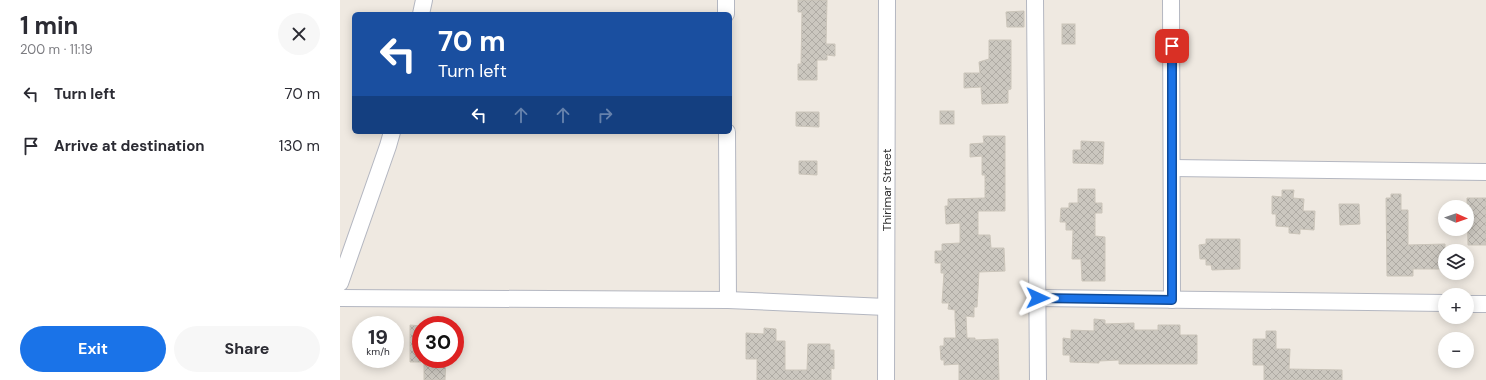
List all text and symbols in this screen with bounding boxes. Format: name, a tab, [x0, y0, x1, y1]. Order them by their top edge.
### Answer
text: 1 min	[20, 10, 78, 41]
button: close	[278, 13, 320, 55]
text: 70 m	[438, 23, 506, 60]
icon: left	[372, 28, 424, 80]
pin	[1155, 29, 1189, 63]
icon: arrive	[1161, 35, 1183, 57]
text: 200 m · 11:19	[20, 41, 93, 58]
text: Turn left	[438, 59, 507, 83]
icon: left	[20, 83, 42, 105]
text: Turn left	[54, 84, 115, 104]
text: 70 m	[285, 84, 320, 104]
icon: left	[468, 104, 490, 126]
icon: ahead	[510, 104, 532, 126]
icon: ahead	[552, 104, 574, 126]
icon: right	[594, 104, 616, 126]
icon: arrive	[20, 135, 42, 157]
text: Arrive at destination	[54, 136, 205, 156]
text: 130 m	[279, 136, 320, 156]
street label: Thirimar Street	[879, 148, 895, 231]
north arrow	[1438, 200, 1474, 236]
map controls	[1438, 200, 1474, 368]
button: layers	[1438, 244, 1474, 280]
position arrow	[1017, 277, 1059, 319]
button: +	[1438, 288, 1474, 324]
speed limit sign: 30	[412, 316, 464, 368]
text: 19	[368, 324, 388, 350]
button: Exit	[20, 326, 166, 372]
button: Share	[174, 326, 320, 372]
button: −	[1438, 332, 1474, 368]
text: km/h	[366, 345, 390, 358]

